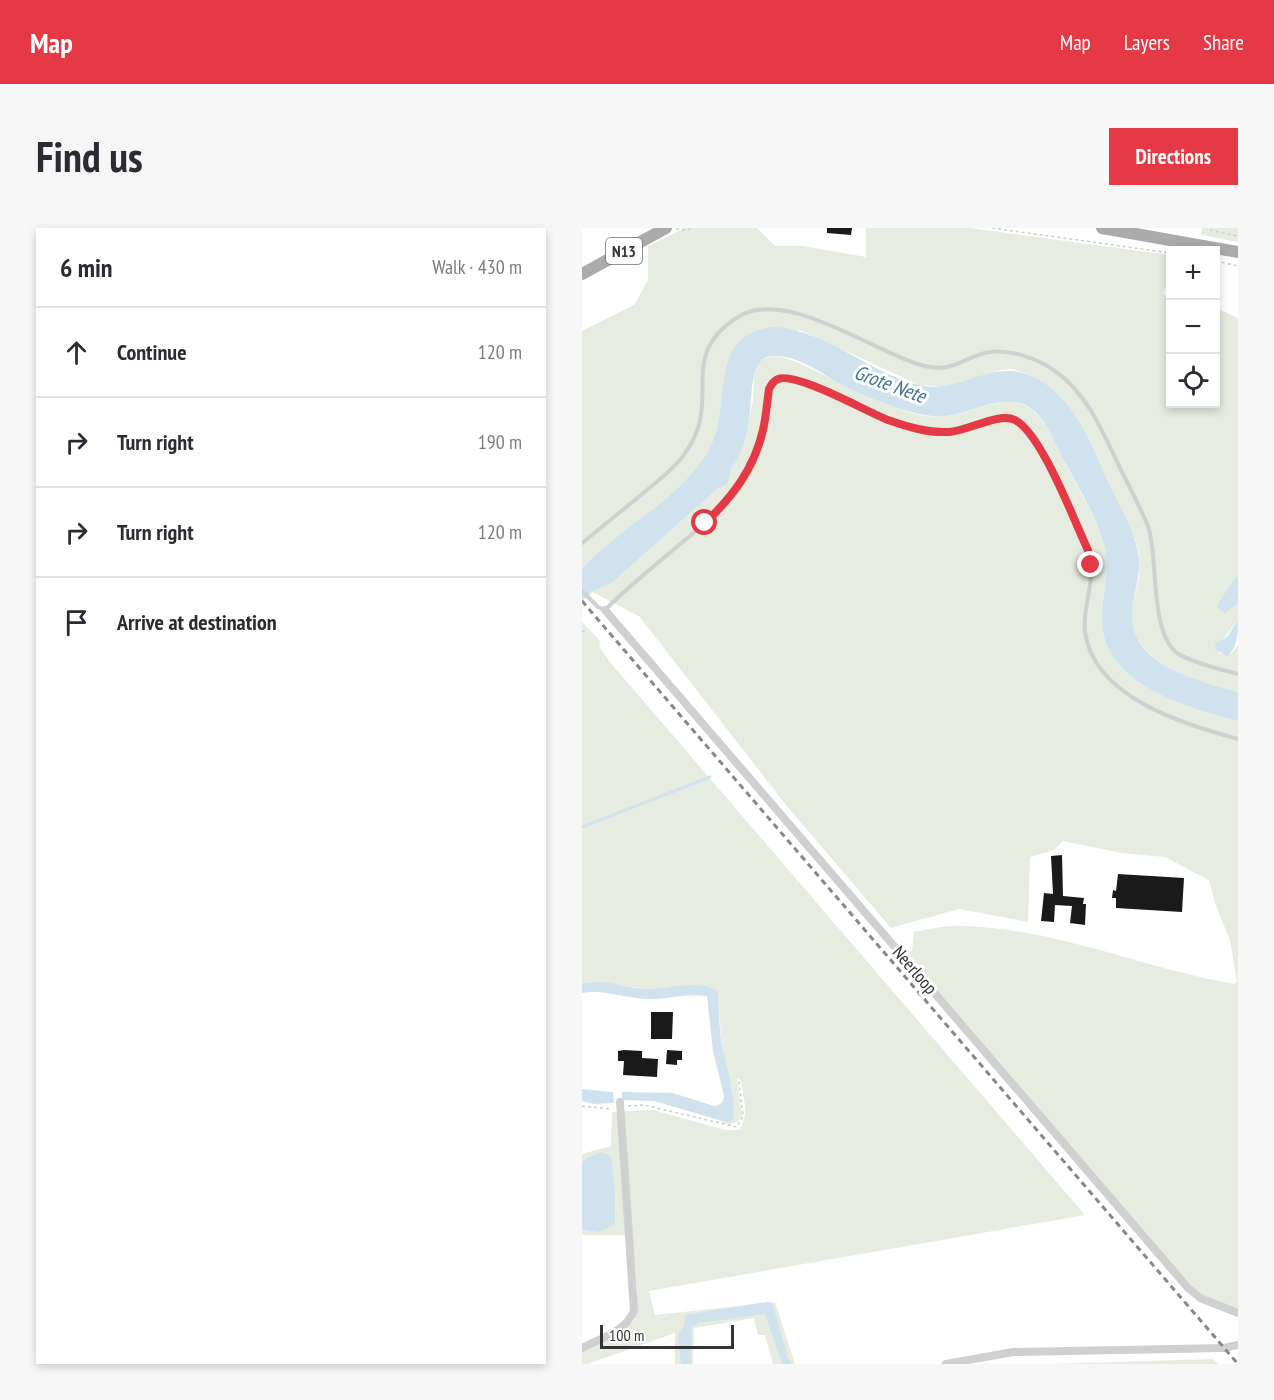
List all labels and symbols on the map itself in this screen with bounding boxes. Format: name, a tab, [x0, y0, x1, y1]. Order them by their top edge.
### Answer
road number: N13	[606, 238, 642, 264]
water label: Grote Nete	[851, 359, 931, 410]
route start	[691, 509, 717, 535]
route end	[1077, 551, 1103, 577]
street label: Neerloop	[888, 941, 942, 999]
scale bar	[600, 1322, 734, 1350]

